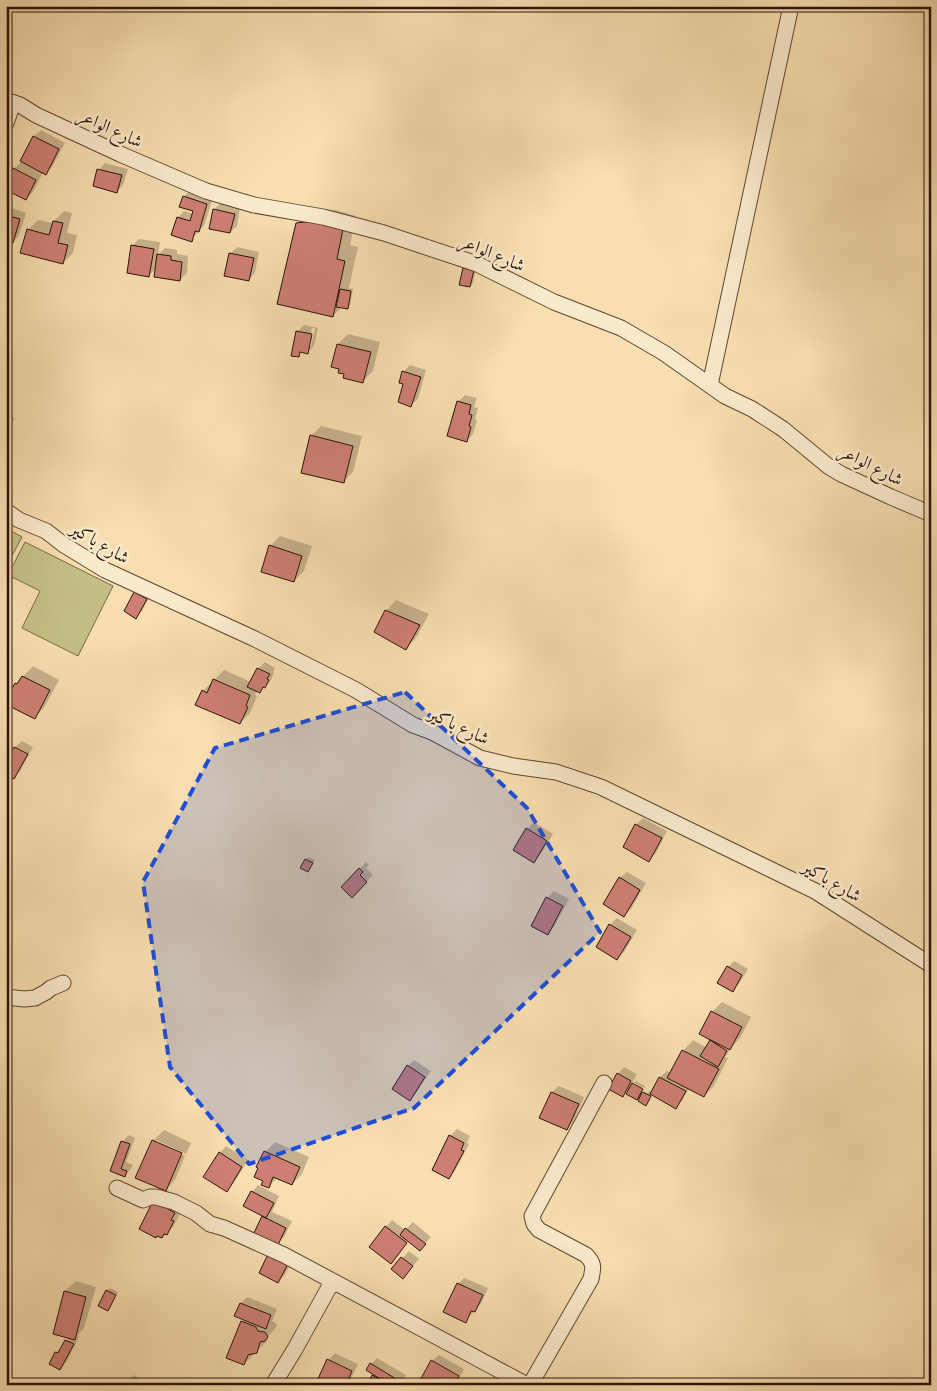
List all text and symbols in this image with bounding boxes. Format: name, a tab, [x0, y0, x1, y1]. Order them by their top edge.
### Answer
street label: شارع الواعر	[72, 103, 146, 156]
street label: شارع الواعر	[454, 229, 528, 280]
street label: شارع الواعر	[833, 439, 907, 494]
street label: شارع باكير	[63, 516, 133, 572]
street label: شارع باكير	[422, 702, 493, 753]
street label: شارع باكير	[795, 854, 865, 910]

